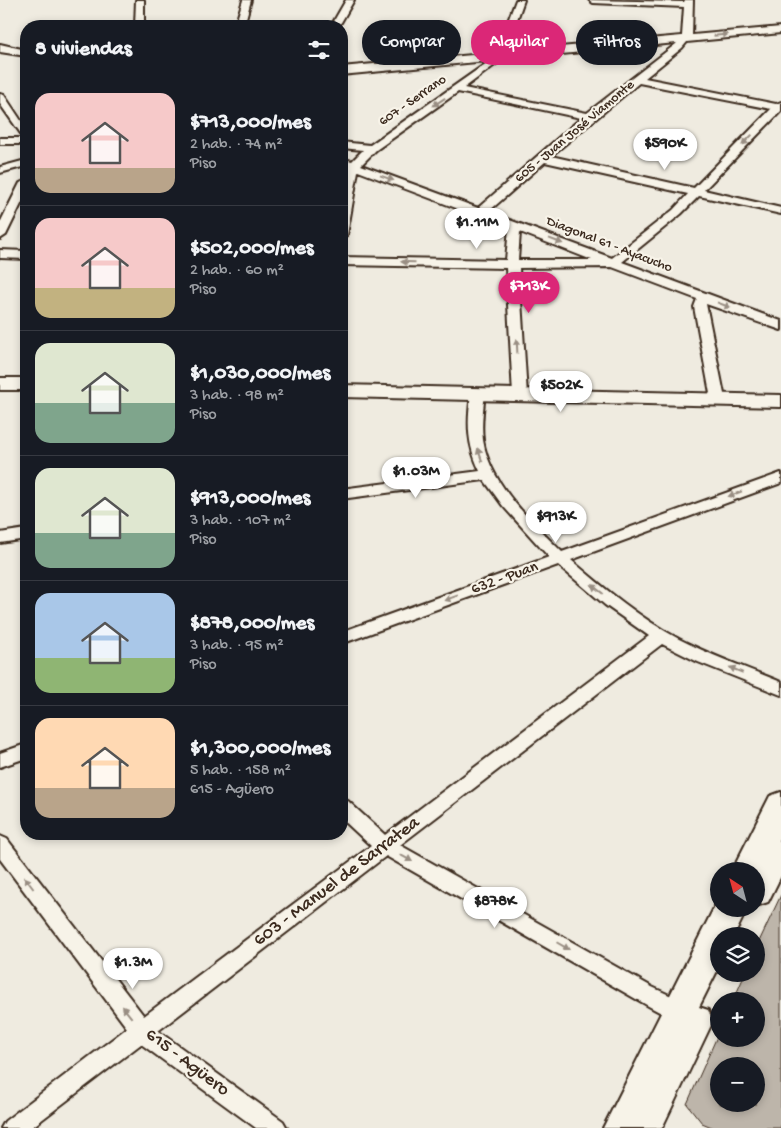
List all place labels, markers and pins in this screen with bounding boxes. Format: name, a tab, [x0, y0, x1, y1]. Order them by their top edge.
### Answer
pin: $590K	[630, 128, 700, 171]
pin: $1.11M	[436, 208, 518, 250]
pin: $713K	[494, 272, 564, 314]
pin: $502K	[526, 370, 596, 413]
pin: $1.03M	[375, 456, 457, 499]
pin: $913K	[521, 502, 591, 544]
pin: $878K	[460, 886, 530, 929]
pin: $1.3M	[98, 948, 168, 990]

